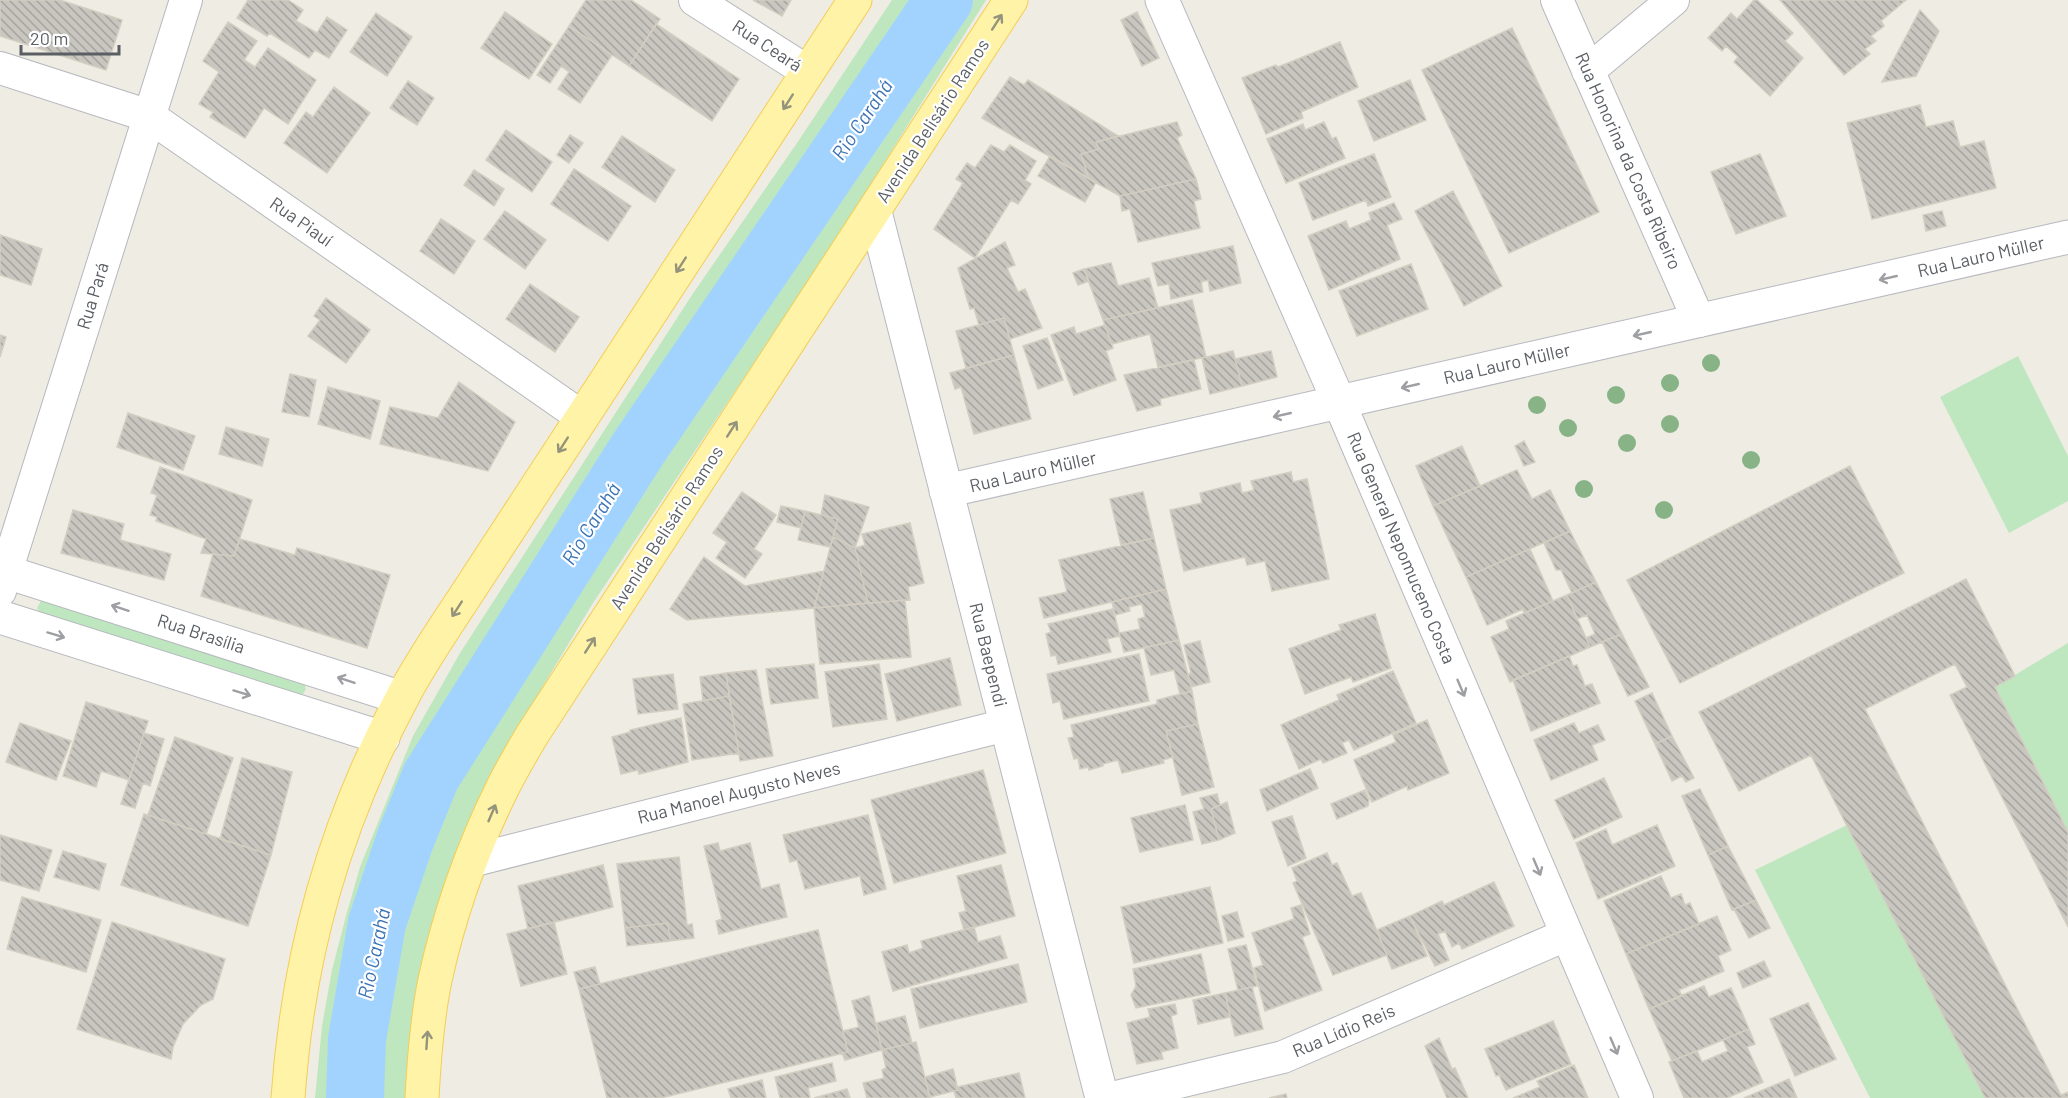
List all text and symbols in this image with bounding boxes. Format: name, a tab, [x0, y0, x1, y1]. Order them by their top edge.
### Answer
one-way arrow	[991, 13, 1004, 30]
street label: Rua Ceará	[729, 14, 807, 76]
scale bar	[21, 18, 118, 56]
text: 20 m	[30, 27, 68, 49]
street label: Avenida Belisário Ramos	[871, 35, 993, 206]
street label: Rua Honorina da Costa Ribeiro	[1571, 49, 1687, 272]
water label: Rio Carahá	[826, 75, 897, 164]
one-way arrow	[782, 93, 795, 110]
street label: Rua Piauí	[266, 192, 337, 251]
street label: Rua Lauro Müller	[1915, 231, 2047, 281]
one-way arrow	[675, 256, 688, 273]
street label: Rua Pará	[71, 260, 113, 332]
one-way arrow	[1879, 273, 1898, 284]
one-way arrow	[1632, 329, 1652, 340]
street label: Rua Lauro Müller	[1441, 338, 1573, 388]
one-way arrow	[1401, 381, 1421, 392]
one-way arrow	[1272, 410, 1291, 422]
one-way arrow	[726, 422, 738, 438]
street label: Rua General Nepomuceno Costa	[1343, 428, 1461, 667]
one-way arrow	[557, 436, 569, 453]
street label: Avenida Belisário Ramos	[605, 442, 727, 613]
street label: Rua Lauro Müller	[967, 446, 1099, 496]
water label: Rio Carahá	[556, 478, 625, 569]
one-way arrow	[450, 600, 462, 617]
street label: Rua Baependi	[965, 600, 1013, 709]
one-way arrow	[111, 602, 130, 613]
street label: Rua Brasília	[155, 609, 248, 658]
one-way arrow	[46, 630, 65, 641]
one-way arrow	[585, 637, 597, 654]
one-way arrow	[337, 674, 356, 685]
one-way arrow	[1456, 679, 1467, 697]
one-way arrow	[232, 689, 251, 700]
street label: Rua Manoel Augusto Neves	[635, 756, 842, 828]
one-way arrow	[487, 804, 498, 823]
one-way arrow	[1533, 858, 1544, 876]
water label: Rio Carahá	[352, 907, 394, 1001]
street label: Rua Lídio Reis	[1289, 999, 1398, 1062]
one-way arrow	[421, 1030, 432, 1050]
one-way arrow	[1609, 1037, 1621, 1055]

